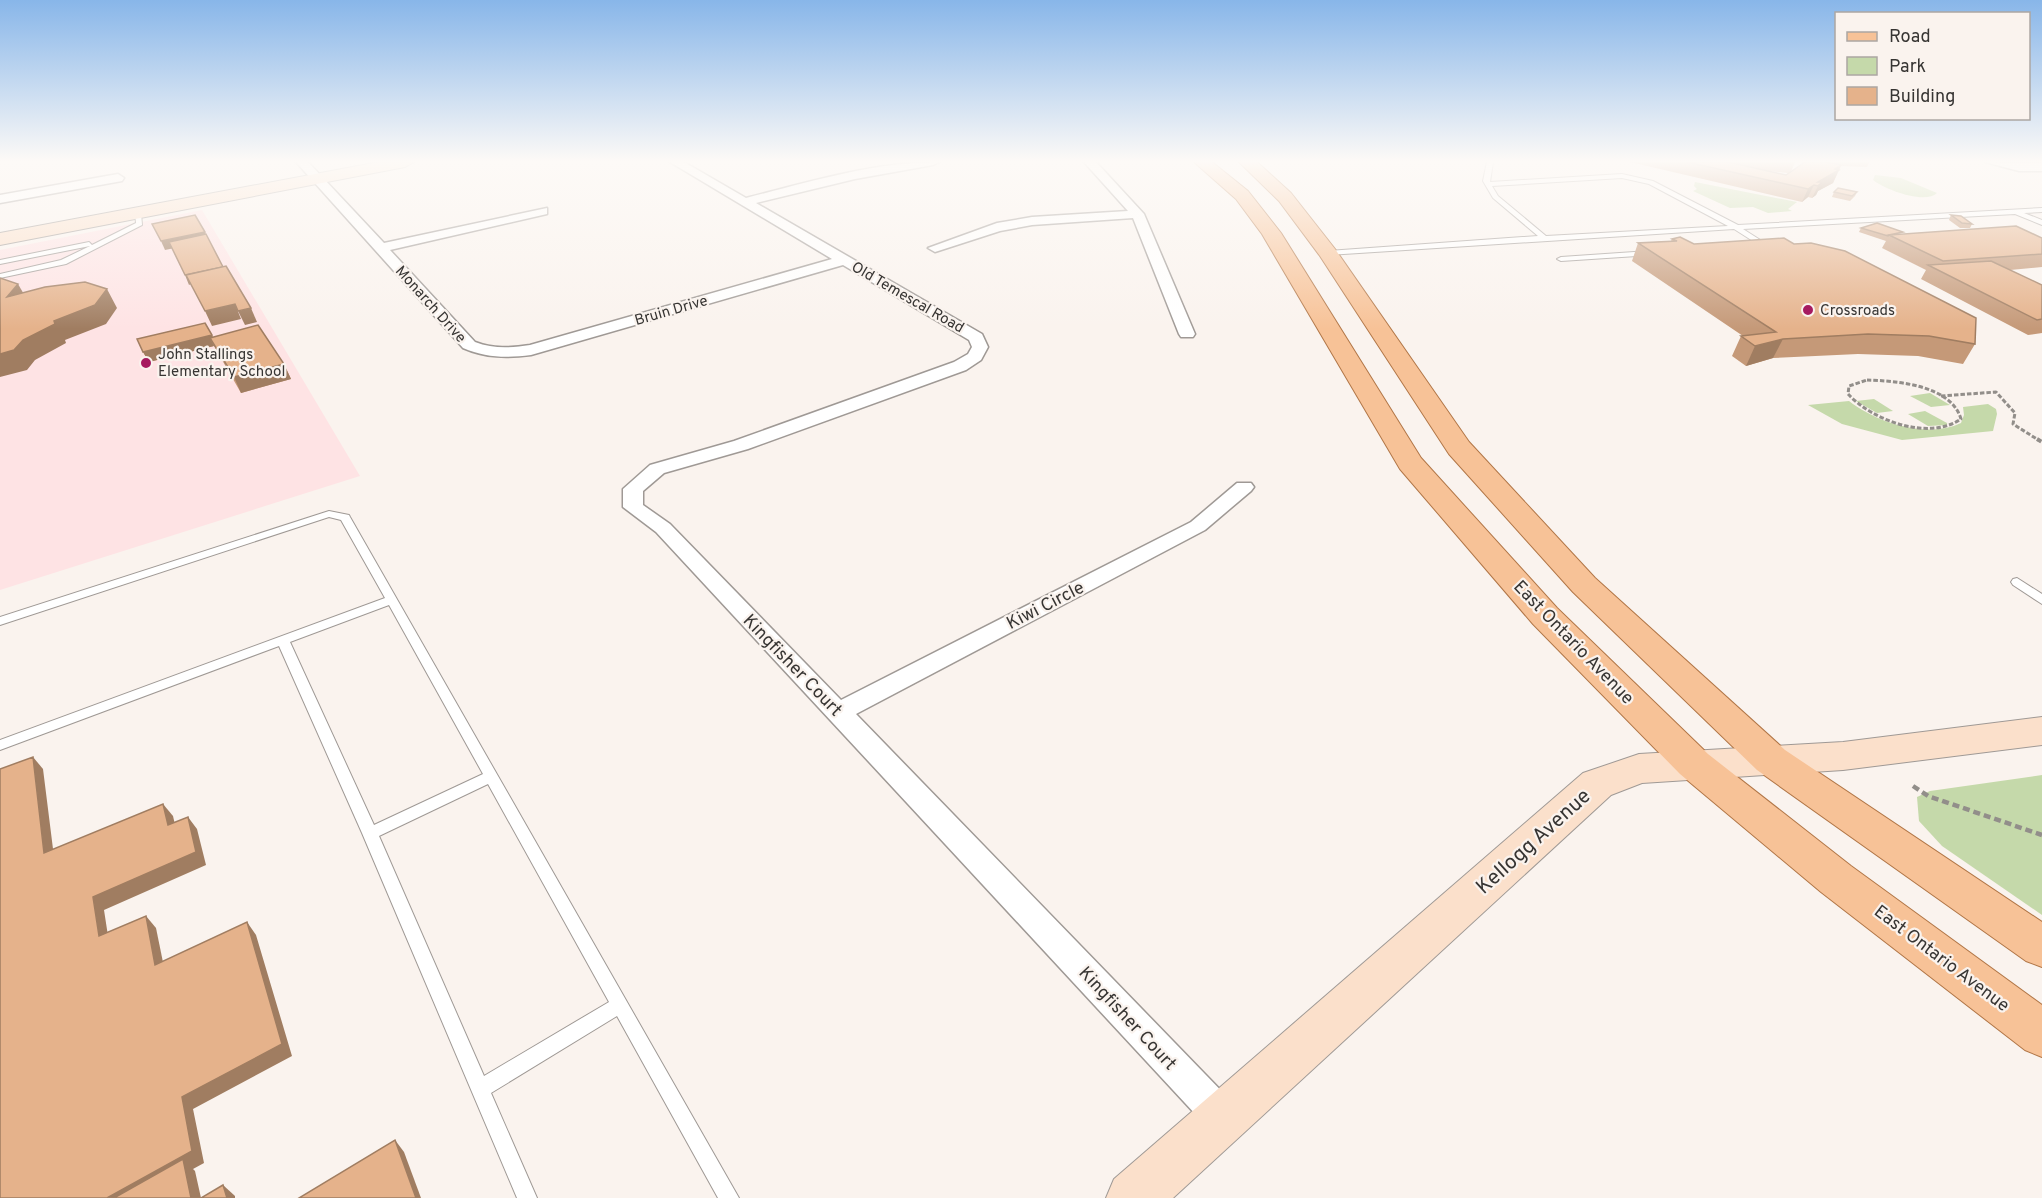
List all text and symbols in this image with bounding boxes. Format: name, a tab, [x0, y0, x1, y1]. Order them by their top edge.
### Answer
legend	[1835, 12, 2030, 120]
text: Road	[1889, 26, 1931, 49]
text: Park	[1889, 56, 1926, 79]
text: Building	[1889, 86, 1955, 109]
street label: Old Temescal Road	[848, 258, 967, 338]
street label: Monarch Drive	[390, 262, 470, 348]
street label: Bruin Drive	[633, 292, 710, 331]
place label: Crossroads	[1820, 302, 1895, 321]
marker: Crossroads	[1801, 303, 1815, 317]
place label: John Stallings Elementary School	[158, 346, 285, 382]
marker: John Stallings Elementary School	[139, 356, 153, 370]
street label: East Ontario Avenue	[1508, 576, 1638, 710]
street label: Kiwi Circle	[1003, 577, 1088, 636]
street label: Kingfisher Court	[737, 610, 847, 722]
street label: Kellogg Avenue	[1471, 783, 1597, 901]
street label: East Ontario Avenue	[1869, 901, 2014, 1018]
street label: Kingfisher Court	[1073, 962, 1181, 1076]

